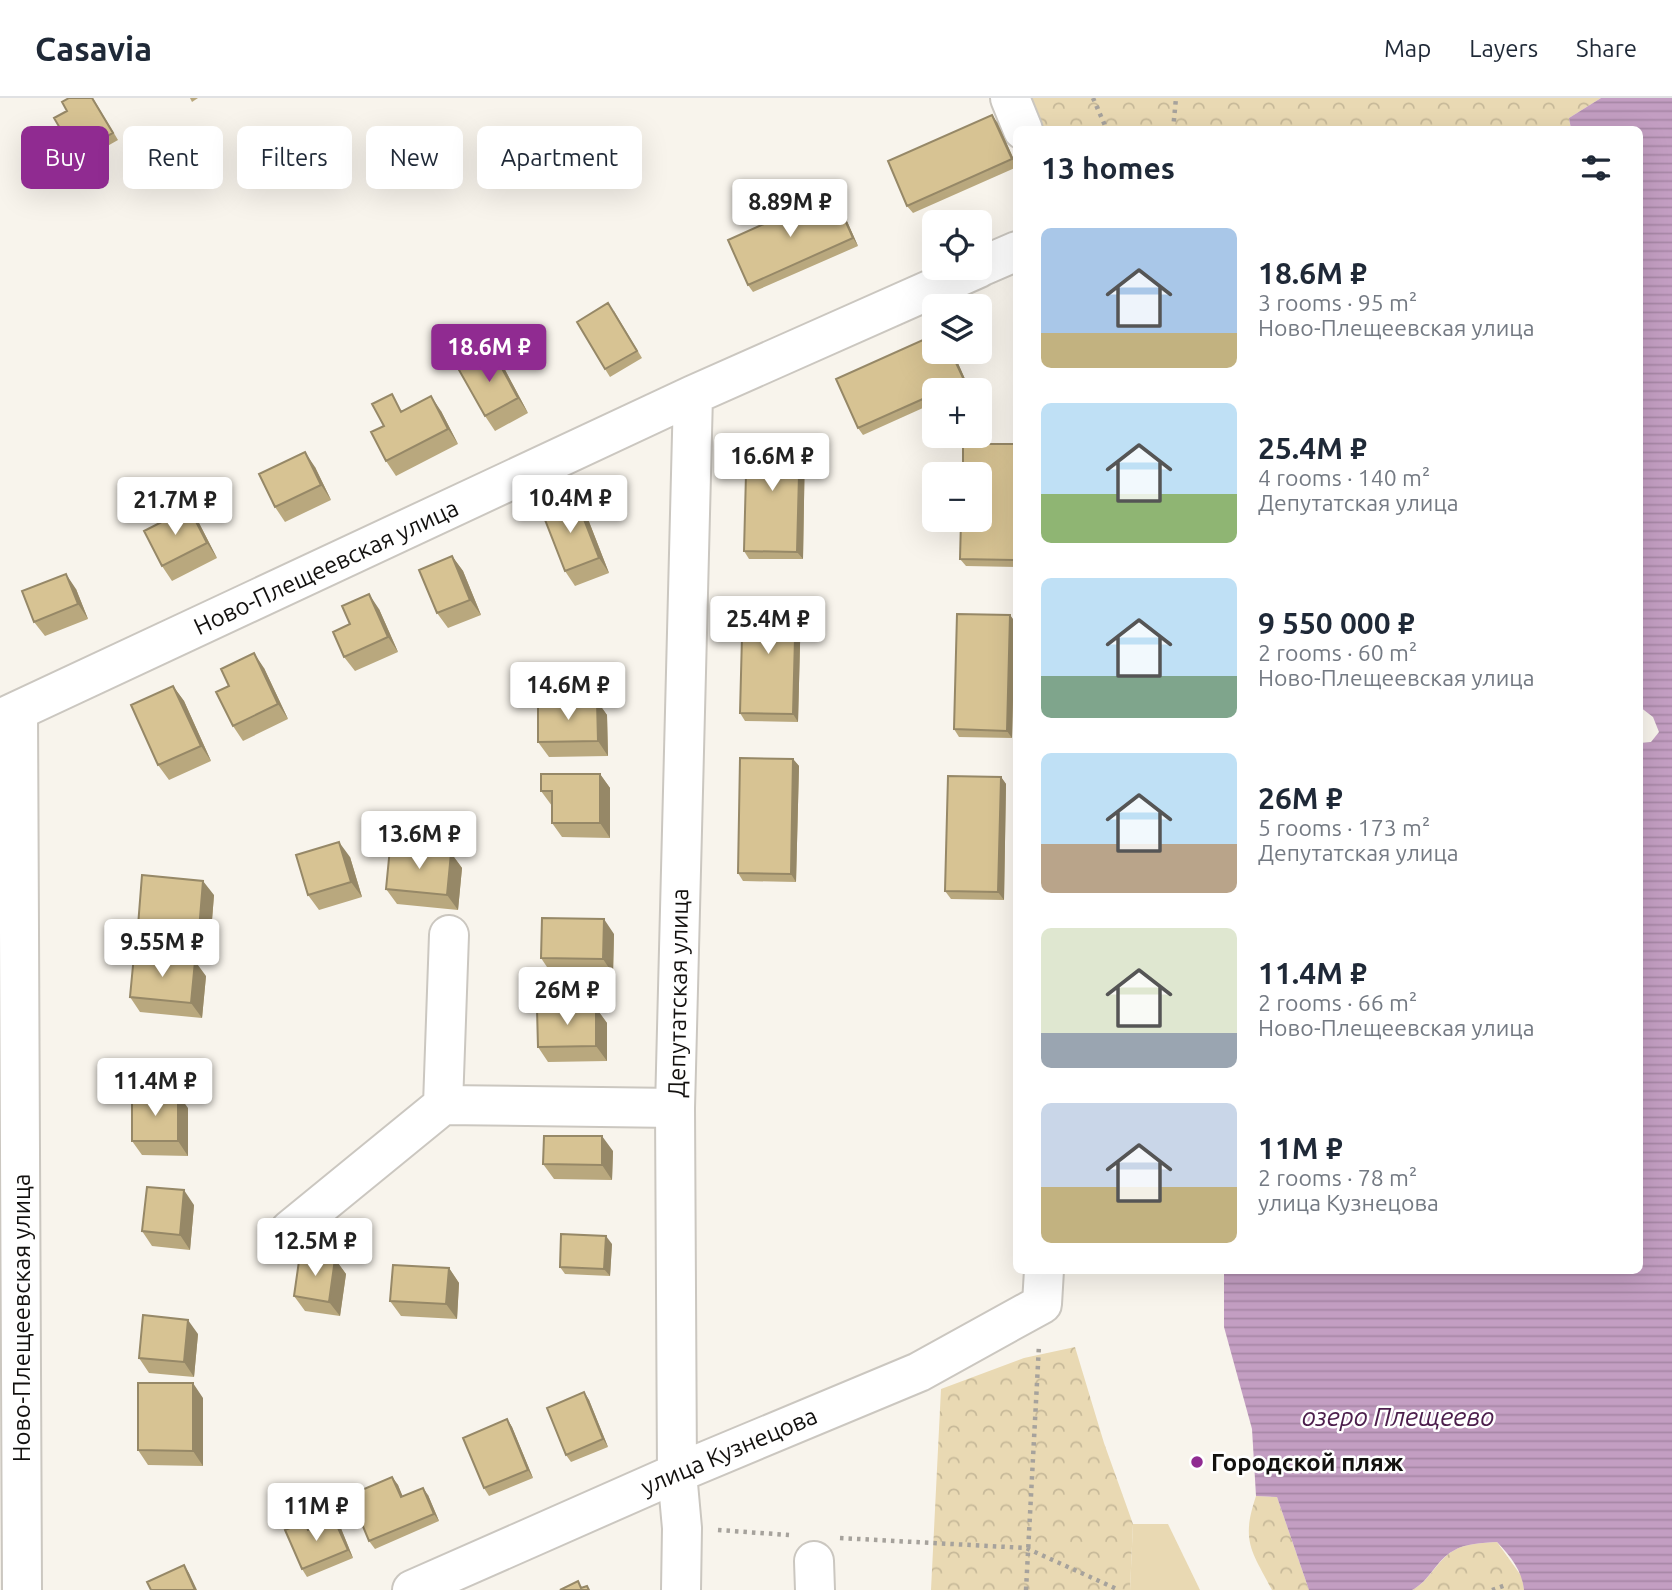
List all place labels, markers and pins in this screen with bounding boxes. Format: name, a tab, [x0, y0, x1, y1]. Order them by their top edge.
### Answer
pin: 8.89M ₽	[725, 180, 855, 239]
pin: 18.6M ₽	[424, 324, 554, 384]
pin: 16.6M ₽	[707, 434, 837, 493]
pin: 10.4M ₽	[505, 476, 635, 535]
pin: 21.7M ₽	[110, 478, 240, 537]
pin: 25.4M ₽	[703, 596, 833, 656]
pin: 14.6M ₽	[503, 662, 633, 722]
pin: 13.6M ₽	[354, 812, 484, 871]
pin: 9.55M ₽	[97, 920, 227, 979]
pin: 26M ₽	[518, 968, 616, 1027]
pin: 11.4M ₽	[90, 1058, 220, 1118]
pin: 12.5M ₽	[250, 1218, 380, 1278]
place label: Городской пляж	[1211, 1449, 1404, 1476]
marker: Городской пляж	[1189, 1454, 1205, 1470]
pin: 11M ₽	[267, 1484, 365, 1543]

